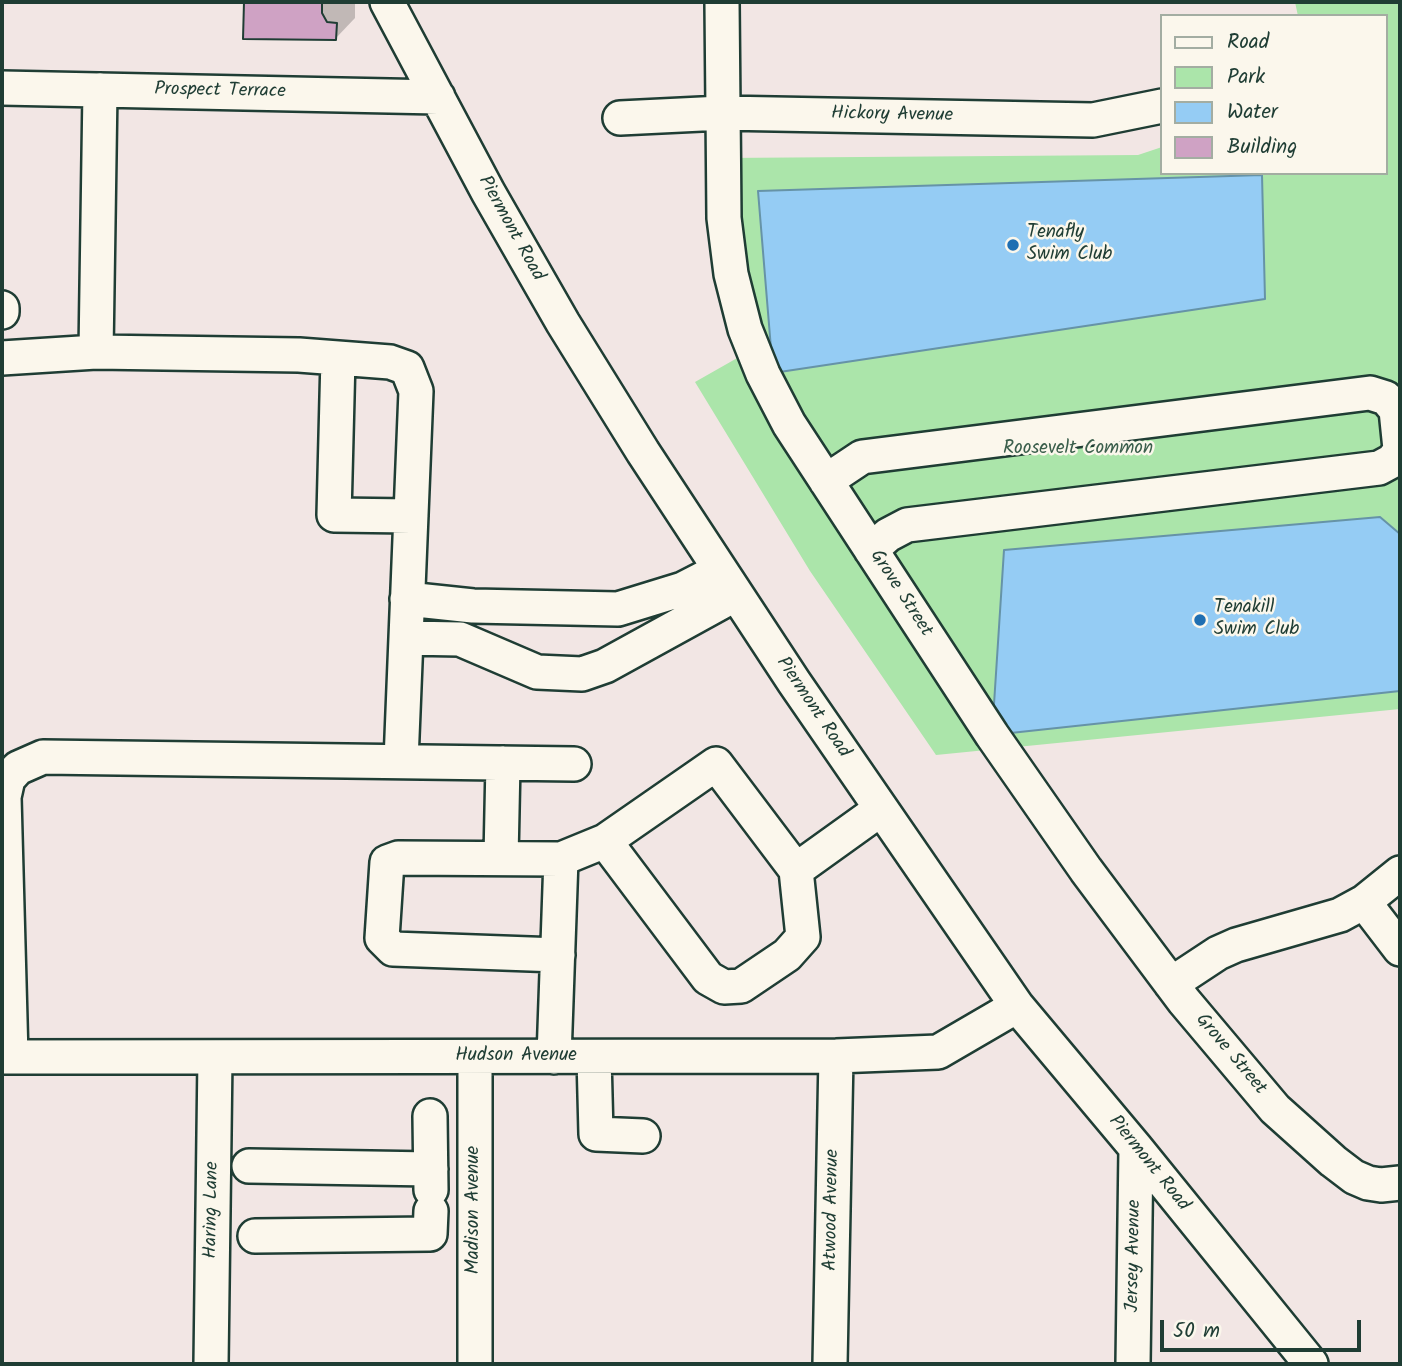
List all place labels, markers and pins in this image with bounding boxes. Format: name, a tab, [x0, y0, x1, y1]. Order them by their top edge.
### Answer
place label: Tenafly Swim Club	[1027, 223, 1112, 267]
marker: Tenafly Swim Club	[1005, 237, 1021, 253]
place label: Tenakill Swim Club	[1214, 598, 1299, 642]
marker: Tenakill Swim Club	[1192, 612, 1208, 628]

